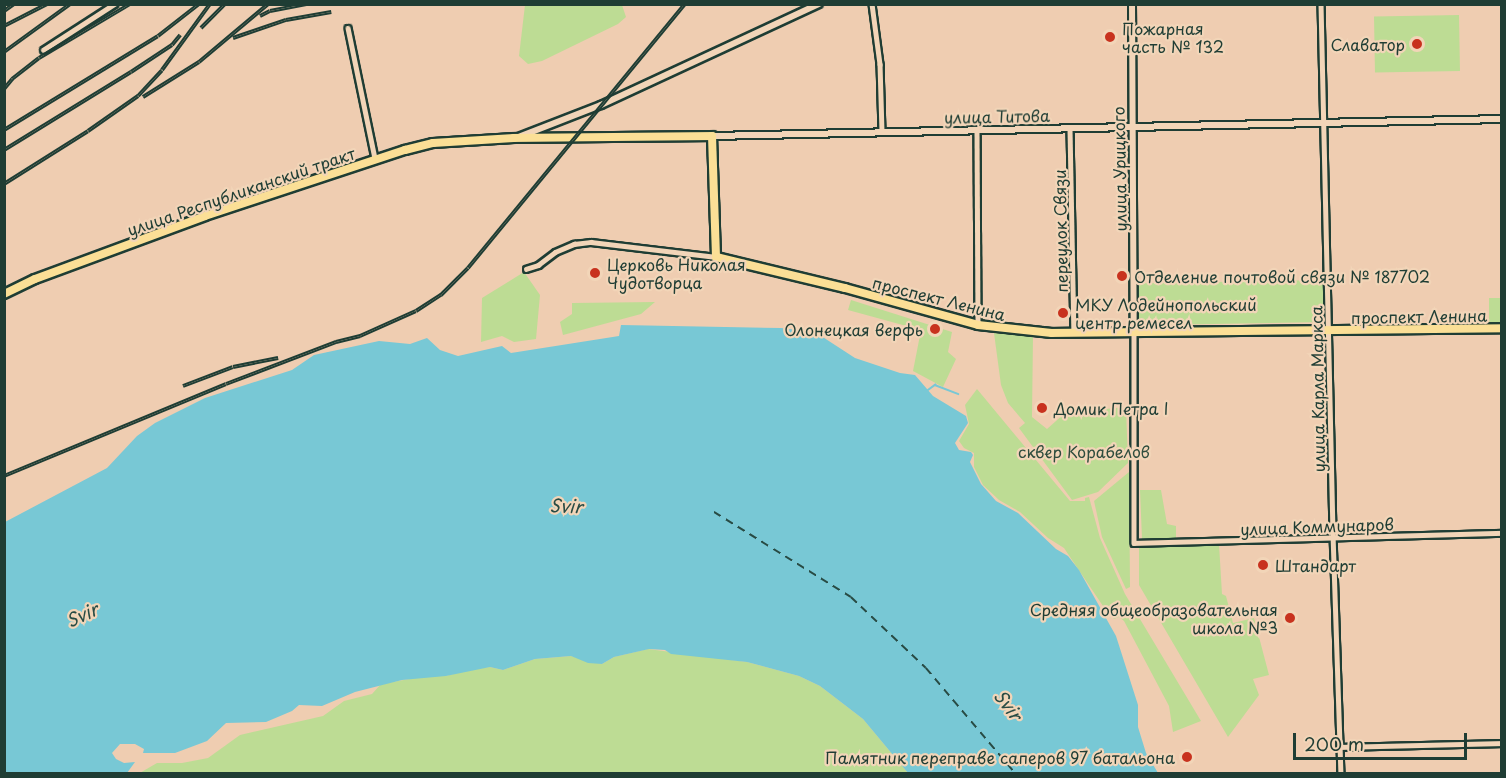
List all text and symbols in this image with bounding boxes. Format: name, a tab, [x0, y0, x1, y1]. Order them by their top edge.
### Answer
place label: Пожарная часть № 132	[1122, 18, 1224, 56]
marker: Пожарная часть № 132	[1103, 30, 1117, 44]
place label: Славатор	[1330, 34, 1405, 54]
marker: Славатор	[1410, 37, 1424, 51]
street label: улица Титова	[943, 105, 1051, 127]
street label: улица Урицкого	[1108, 106, 1130, 232]
street label: улица Республиканский тракт	[124, 143, 358, 239]
street label: переулок Связи	[1049, 169, 1071, 293]
place label: Церковь Николая Чудотворца	[607, 254, 745, 292]
marker: Церковь Николая Чудотворца	[588, 266, 602, 280]
place label: Отделение почтовой связи № 187702	[1134, 266, 1430, 286]
marker: Отделение почтовой связи № 187702	[1115, 269, 1129, 283]
street label: проспект Ленина	[870, 272, 1008, 324]
place label: МКУ Лодейнопольский центр ремесел	[1075, 294, 1256, 332]
street label: улица Карла Маркса	[1306, 305, 1328, 473]
street label: проспект Ленина	[1350, 305, 1488, 327]
marker: МКУ Лодейнопольский центр ремесел	[1056, 306, 1070, 320]
place label: Олонецкая верфь	[784, 319, 923, 339]
marker: Олонецкая верфь	[928, 322, 942, 336]
place label: Домик Петра I	[1054, 398, 1170, 418]
marker: Домик Петра I	[1035, 401, 1049, 415]
park label: сквер Корабелов	[1017, 441, 1151, 461]
water label: Svir	[549, 495, 583, 517]
street label: улица Коммунаров	[1239, 514, 1395, 538]
place label: Штандарт	[1275, 555, 1356, 575]
marker: Штандарт	[1256, 558, 1270, 572]
water label: Svir	[63, 598, 101, 632]
place label: Средняя общеобразовательная школа №3	[1029, 599, 1278, 637]
marker: Средняя общеобразовательная школа №3	[1283, 611, 1297, 625]
water label: Svir	[989, 685, 1027, 725]
scale bar	[1296, 721, 1470, 759]
text: 200 m	[1304, 730, 1364, 757]
place label: Памятник переправе саперов 97 батальона	[823, 747, 1175, 767]
marker: Памятник переправе саперов 97 батальона	[1180, 750, 1194, 764]

